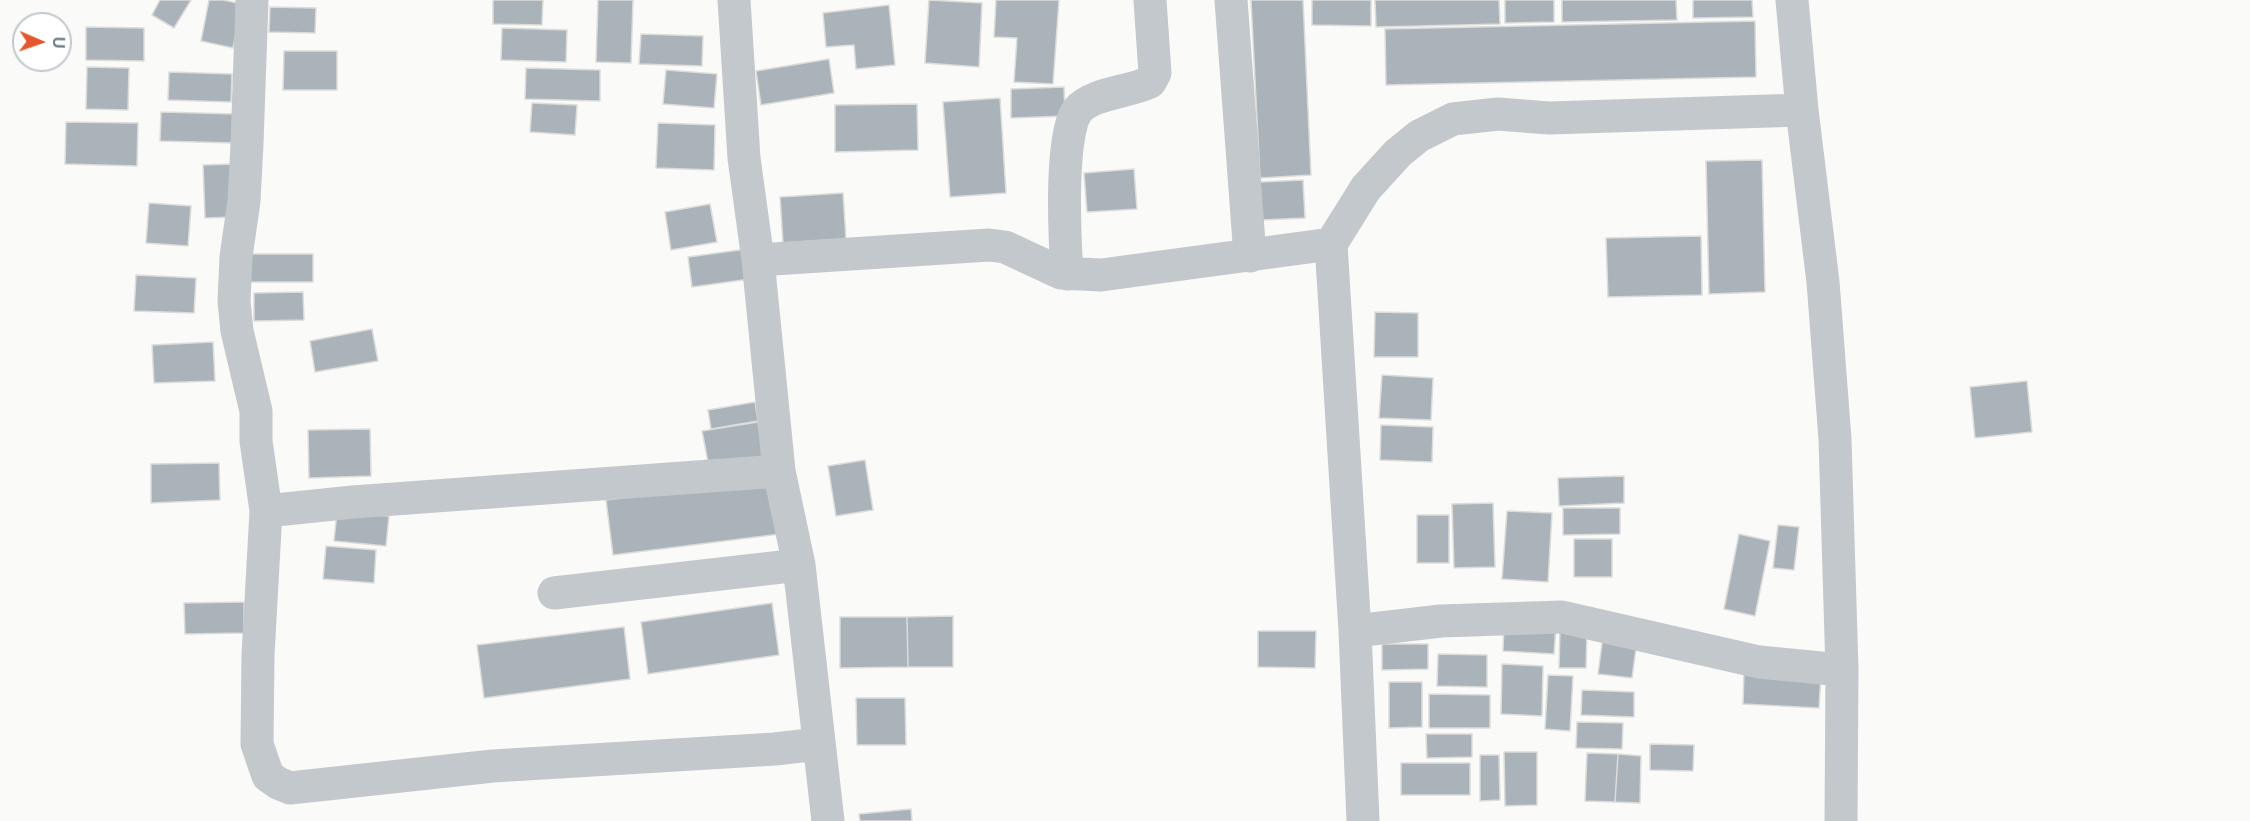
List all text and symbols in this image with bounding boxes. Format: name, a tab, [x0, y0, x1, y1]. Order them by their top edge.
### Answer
north arrow	[12, 12, 72, 72]
text: U	[50, 37, 67, 49]

